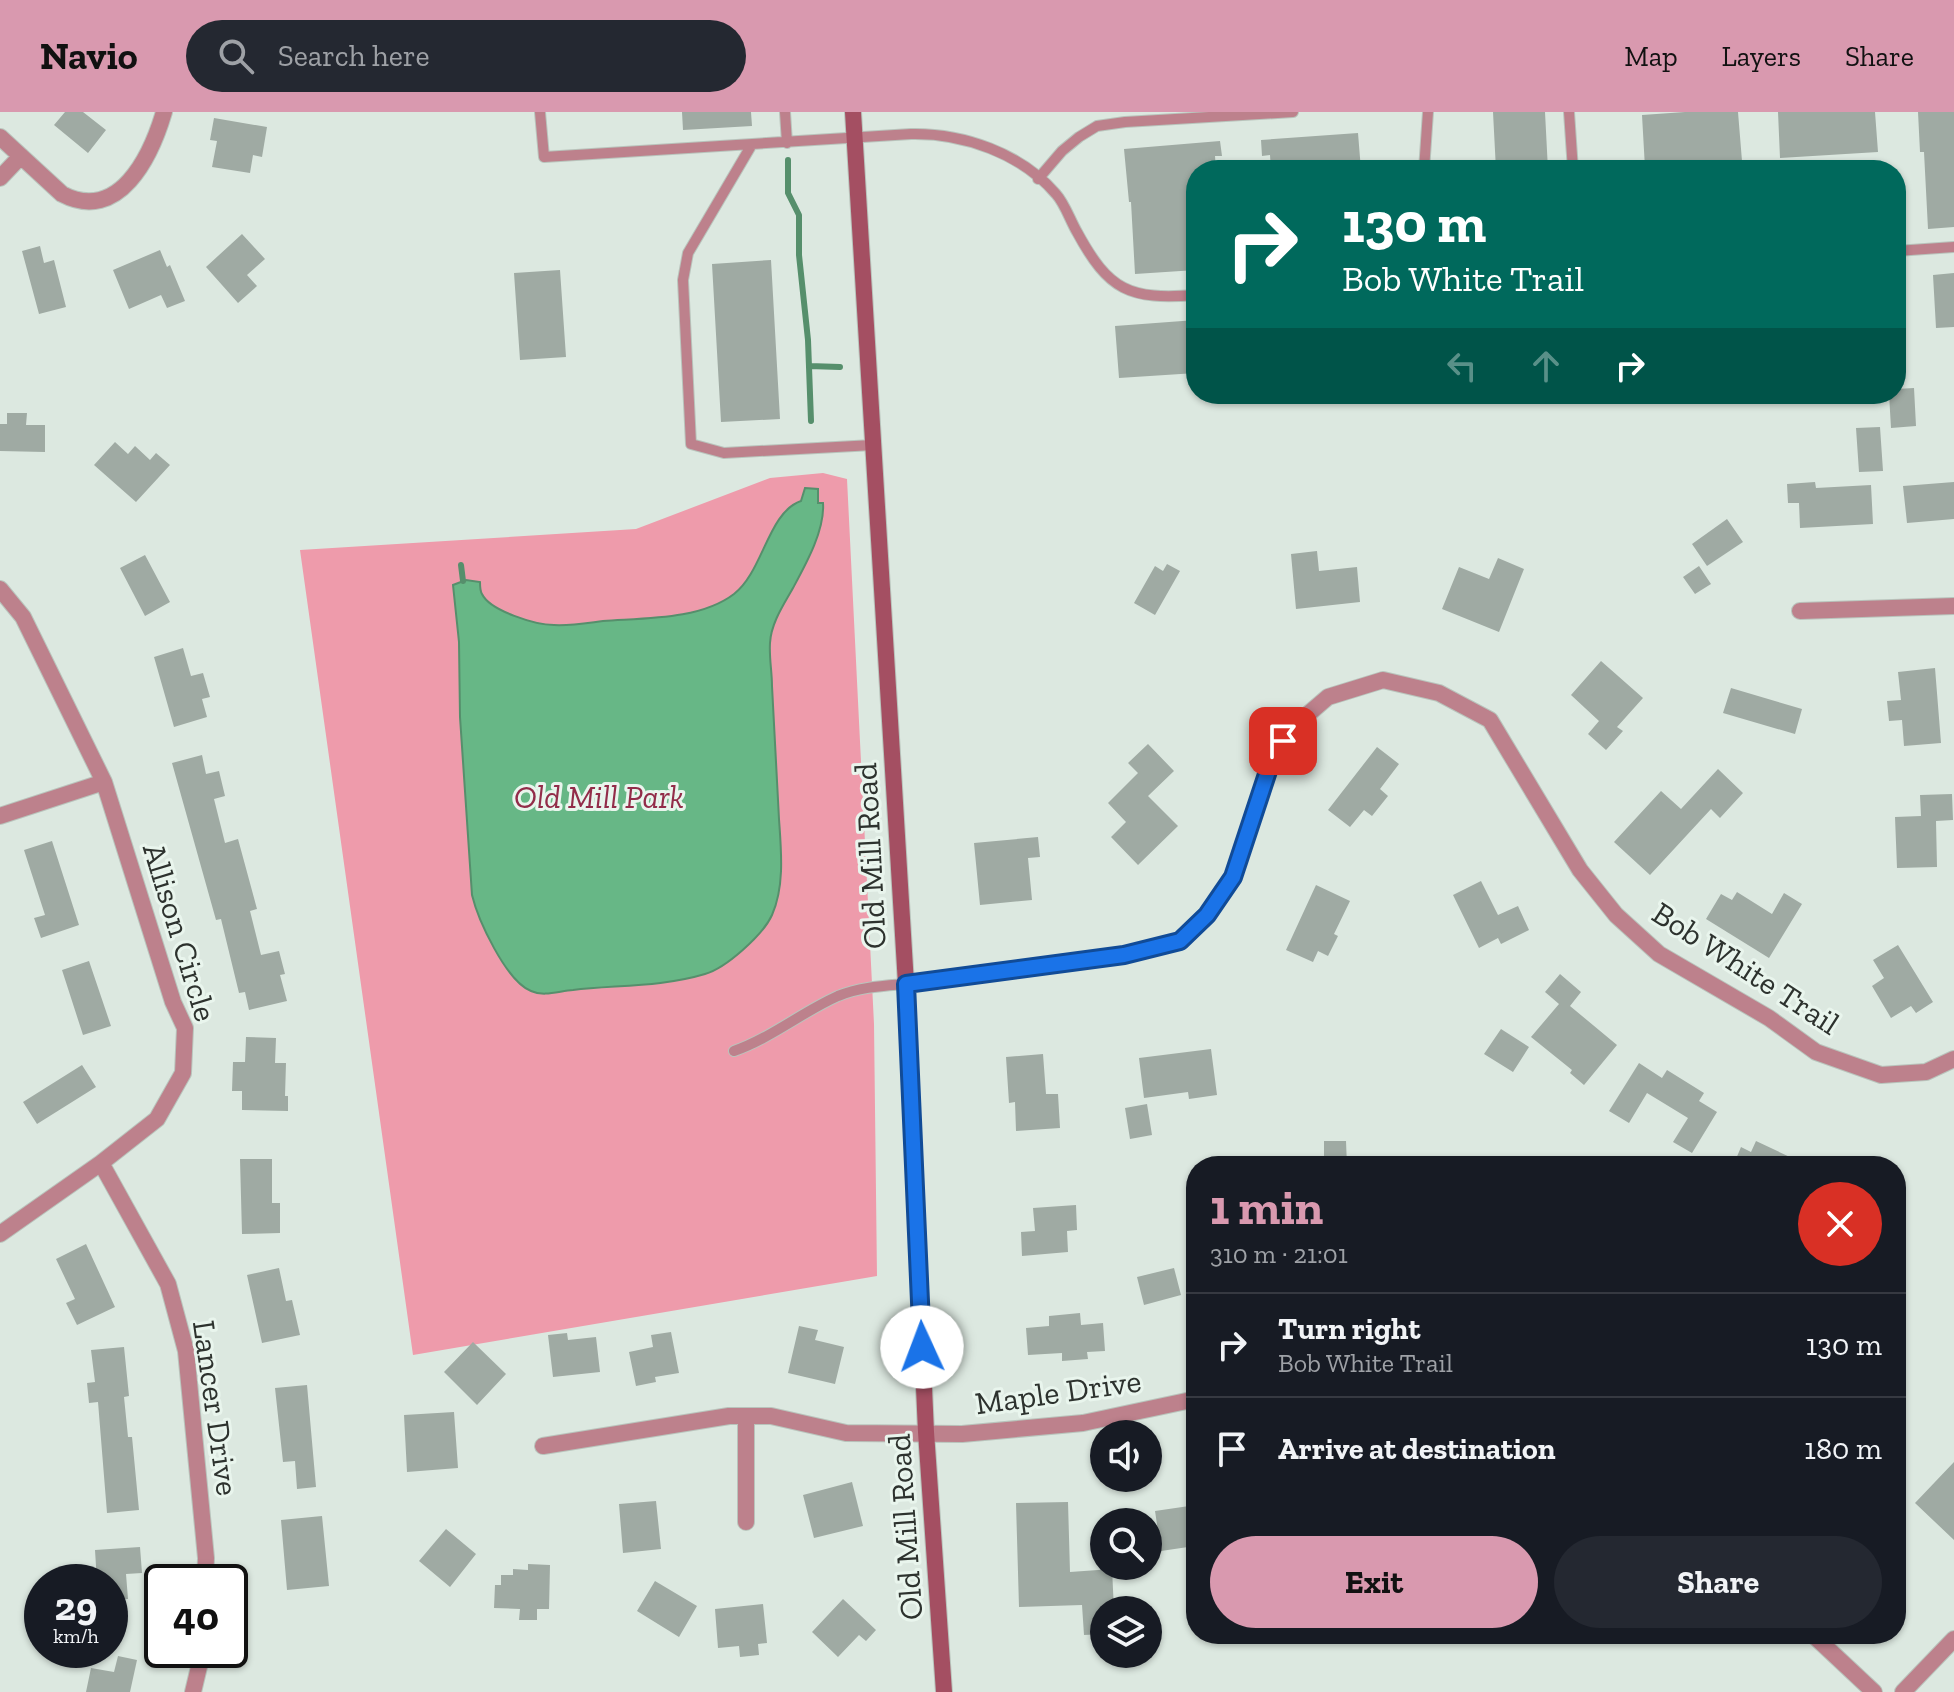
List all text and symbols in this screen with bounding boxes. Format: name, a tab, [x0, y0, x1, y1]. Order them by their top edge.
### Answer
search box	[186, 20, 746, 92]
text: Navio	[40, 33, 138, 79]
icon: search	[214, 34, 258, 78]
text: Search here	[278, 38, 430, 74]
text: Map	[1624, 40, 1678, 73]
text: Layers	[1722, 40, 1801, 73]
text: Share	[1845, 40, 1914, 73]
text: 130 m	[1342, 189, 1486, 256]
icon: right	[1210, 192, 1314, 296]
text: Bob White Trail	[1342, 257, 1584, 300]
icon: left	[1440, 344, 1484, 388]
icon: ahead	[1524, 344, 1568, 388]
icon: right	[1608, 344, 1652, 388]
pin	[1249, 707, 1317, 775]
icon: arrive	[1261, 719, 1305, 763]
street label: Old Mill Road	[846, 761, 894, 950]
park label: Old Mill Park	[514, 778, 684, 816]
street label: Allison Circle	[135, 838, 225, 1026]
street label: Bob White Trail	[1645, 893, 1847, 1043]
text: 1 min	[1210, 1179, 1323, 1236]
button: close	[1798, 1182, 1882, 1266]
text: 310 m · 21:01	[1210, 1238, 1348, 1270]
position arrow	[880, 1305, 964, 1389]
text: Turn right	[1278, 1311, 1420, 1347]
street label: Lancer Drive	[185, 1318, 247, 1498]
icon: right	[1210, 1323, 1254, 1367]
text: 130 m	[1806, 1327, 1882, 1363]
text: Bob White Trail	[1278, 1347, 1453, 1379]
street label: Maple Drive	[973, 1362, 1143, 1422]
map controls	[1090, 1420, 1162, 1668]
button: sound	[1090, 1420, 1162, 1492]
icon: arrive	[1210, 1427, 1254, 1471]
text: Arrive at destination	[1278, 1431, 1555, 1467]
text: 180 m	[1804, 1431, 1882, 1467]
street label: Old Mill Road	[880, 1432, 930, 1621]
button: search	[1090, 1508, 1162, 1580]
button: Exit	[1210, 1536, 1538, 1628]
button: Share	[1554, 1536, 1882, 1628]
speed limit sign: 40	[144, 1564, 248, 1668]
text: 29	[55, 1582, 97, 1630]
button: layers	[1090, 1596, 1162, 1668]
text: km/h	[53, 1624, 99, 1648]

